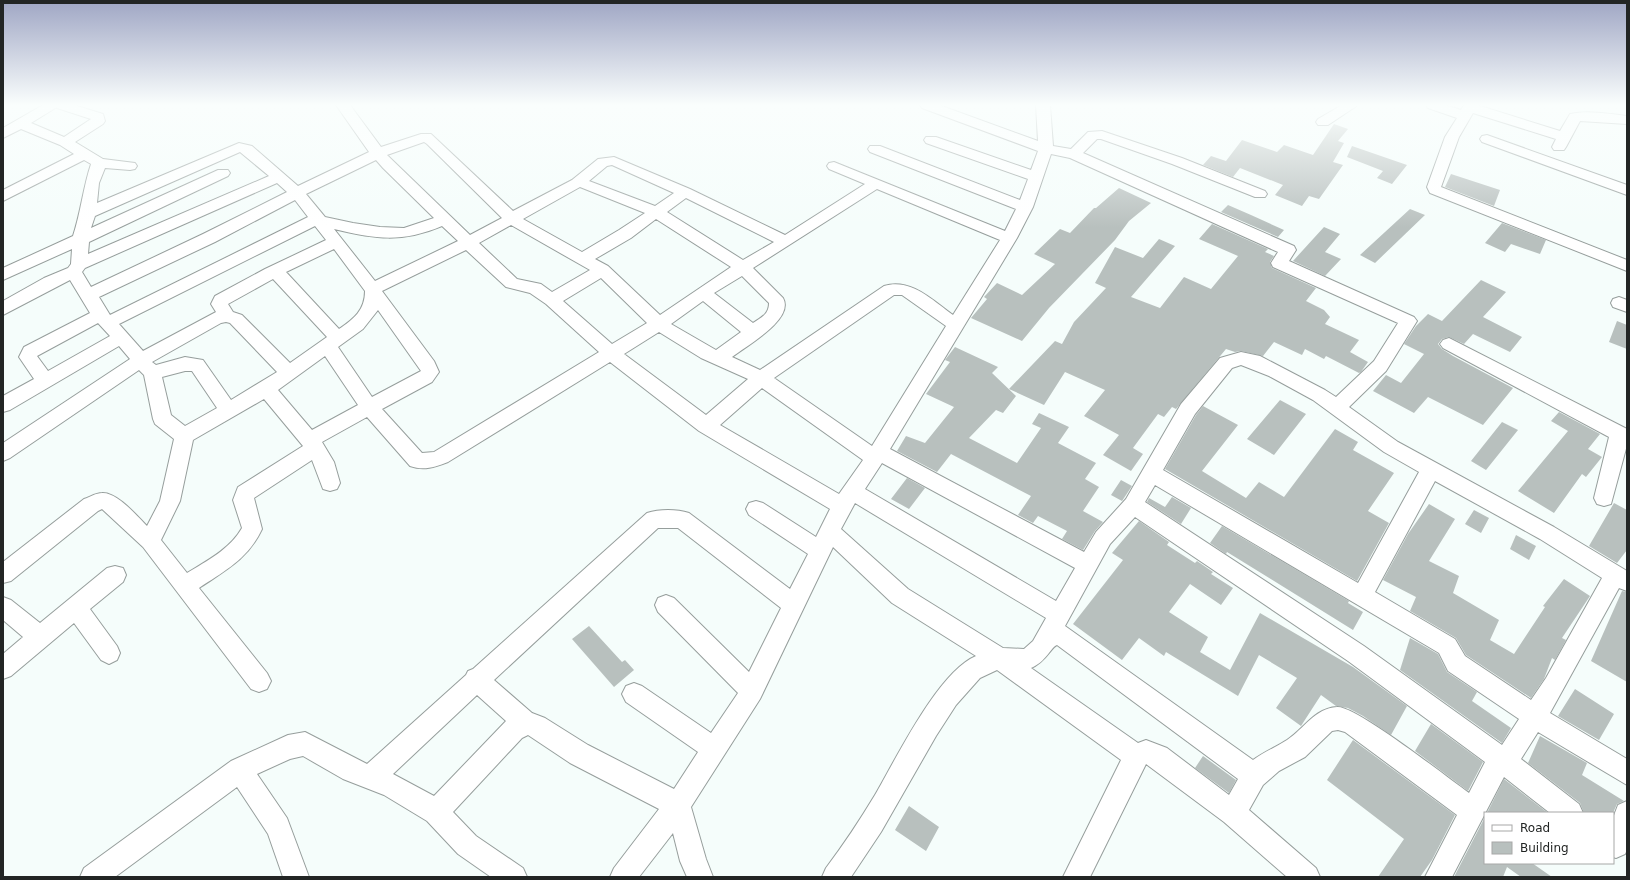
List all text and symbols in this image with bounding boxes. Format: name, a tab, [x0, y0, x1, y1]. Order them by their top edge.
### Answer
legend	[1484, 812, 1614, 864]
text: Road	[1520, 821, 1550, 835]
text: Building	[1520, 841, 1569, 855]

